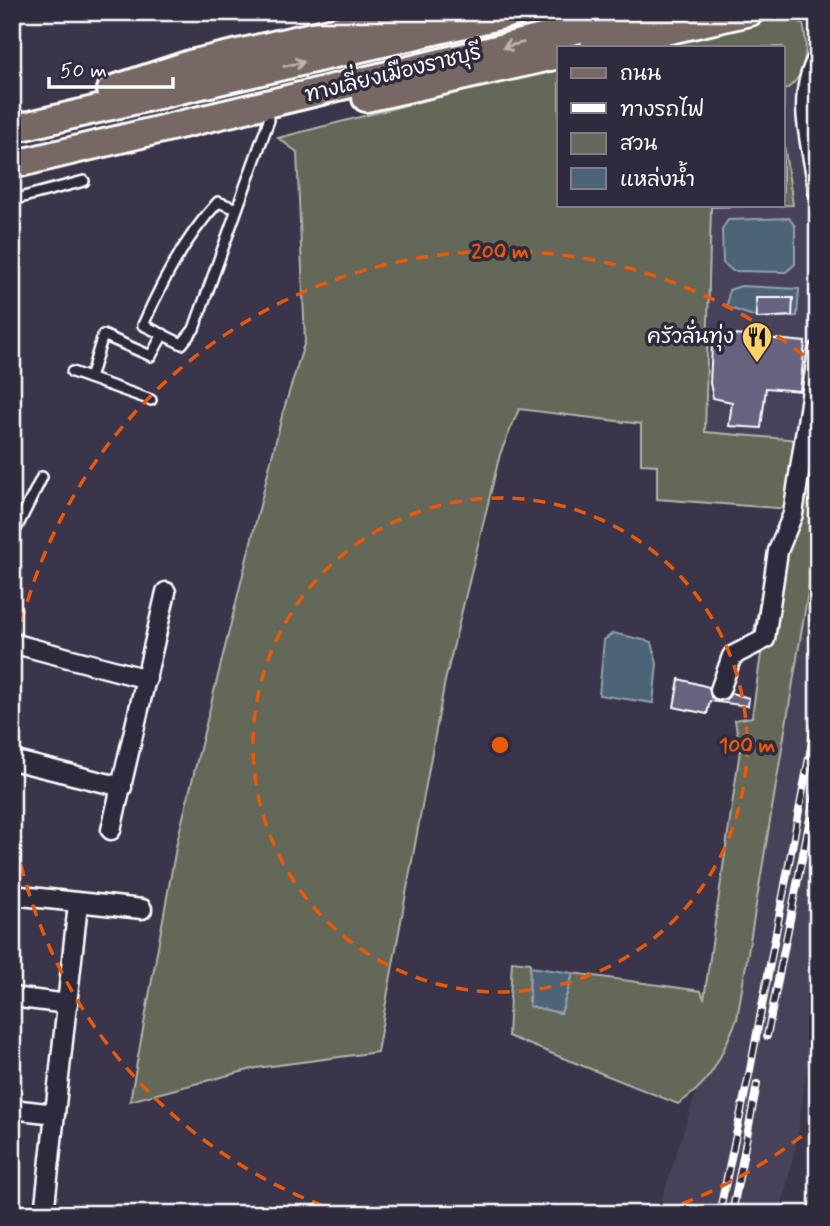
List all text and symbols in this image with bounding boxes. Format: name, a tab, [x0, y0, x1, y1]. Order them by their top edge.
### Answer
street label: ทางเลี่ยงเมืองราชบุรี	[301, 34, 484, 110]
one-way arrow	[502, 39, 524, 52]
scale bar	[49, 46, 173, 90]
legend	[557, 46, 784, 206]
text: 50 m	[60, 57, 107, 85]
one-way arrow	[282, 57, 305, 70]
text: ถนน	[620, 60, 661, 88]
text: ทางรถไฟ	[620, 96, 705, 124]
text: สวน	[620, 130, 657, 158]
text: แหล่งน้ำ	[620, 160, 695, 194]
text: 200 m	[471, 238, 529, 266]
place label: ครัวลั่นทุ่ง	[647, 319, 734, 352]
restaurant icon: ครัวลั่นทุ่ง	[740, 320, 774, 364]
text: 100 m	[719, 732, 775, 760]
centre of rings	[488, 733, 512, 757]

